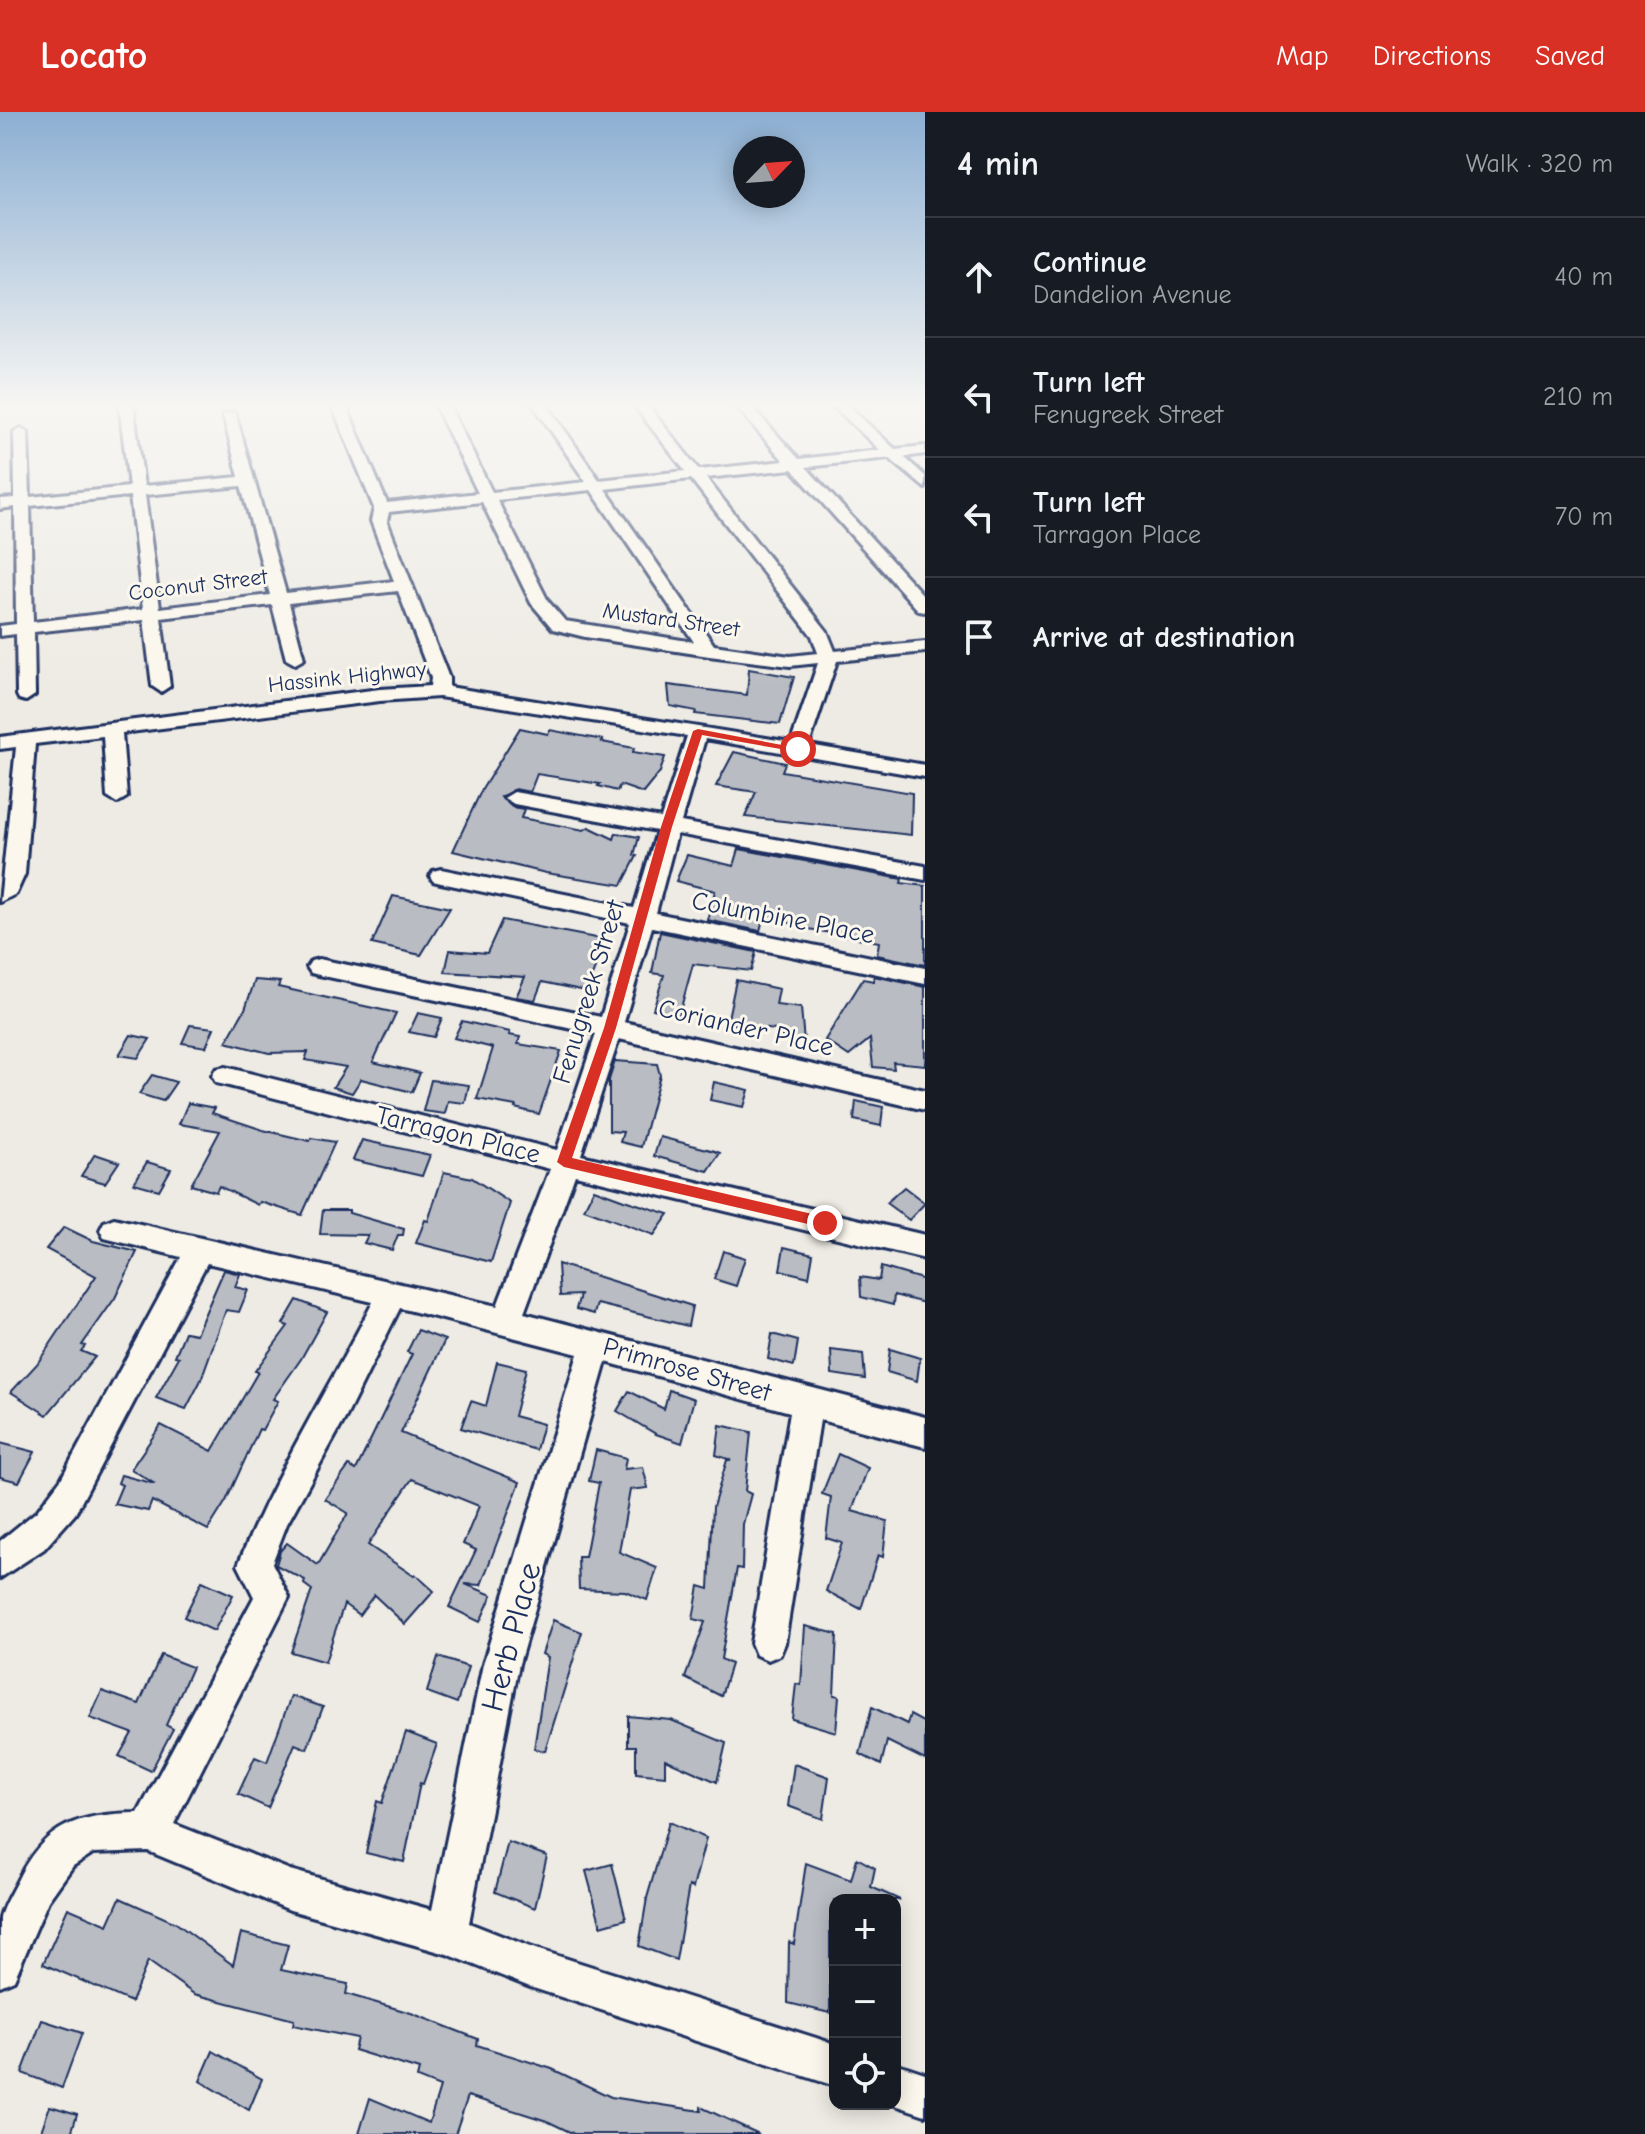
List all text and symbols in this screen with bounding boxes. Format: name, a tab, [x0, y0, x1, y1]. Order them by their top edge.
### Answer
text: Locato	[40, 34, 148, 78]
text: Map	[1276, 40, 1329, 72]
text: Directions	[1373, 40, 1491, 72]
text: Saved	[1535, 40, 1605, 72]
north arrow	[733, 136, 805, 208]
text: 4 min	[957, 144, 1039, 184]
text: Walk · 320 m	[1466, 149, 1613, 179]
text: Continue	[1033, 245, 1147, 280]
icon: ahead	[957, 255, 1001, 299]
text: 40 m	[1554, 262, 1613, 292]
text: Dandelion Avenue	[1033, 280, 1232, 310]
text: Turn left	[1033, 365, 1145, 400]
icon: left	[957, 375, 1001, 419]
text: 210 m	[1543, 382, 1613, 412]
text: Fenugreek Street	[1033, 400, 1223, 430]
text: Turn left	[1033, 485, 1145, 520]
icon: left	[957, 495, 1001, 539]
text: 70 m	[1555, 502, 1613, 532]
text: Tarragon Place	[1033, 520, 1201, 550]
street label: Coconut Street	[127, 564, 270, 606]
street label: Mustard Street	[601, 598, 742, 643]
icon: arrive	[957, 615, 1001, 659]
text: Arrive at destination	[1033, 620, 1295, 655]
street label: Hassink Highway	[267, 656, 428, 698]
route start	[780, 731, 816, 767]
street label: Columbine Place	[689, 886, 877, 950]
street label: Fenugreek Street	[547, 895, 632, 1087]
street label: Coriander Place	[656, 993, 836, 1063]
street label: Tarragon Place	[373, 1100, 543, 1170]
route end	[807, 1205, 843, 1241]
street label: Primrose Street	[600, 1332, 776, 1409]
street label: Herb Place	[473, 1559, 549, 1715]
map controls	[829, 1894, 901, 2110]
button: +	[829, 1894, 901, 1966]
button: −	[829, 1966, 901, 2038]
button: locate	[829, 2038, 901, 2110]

